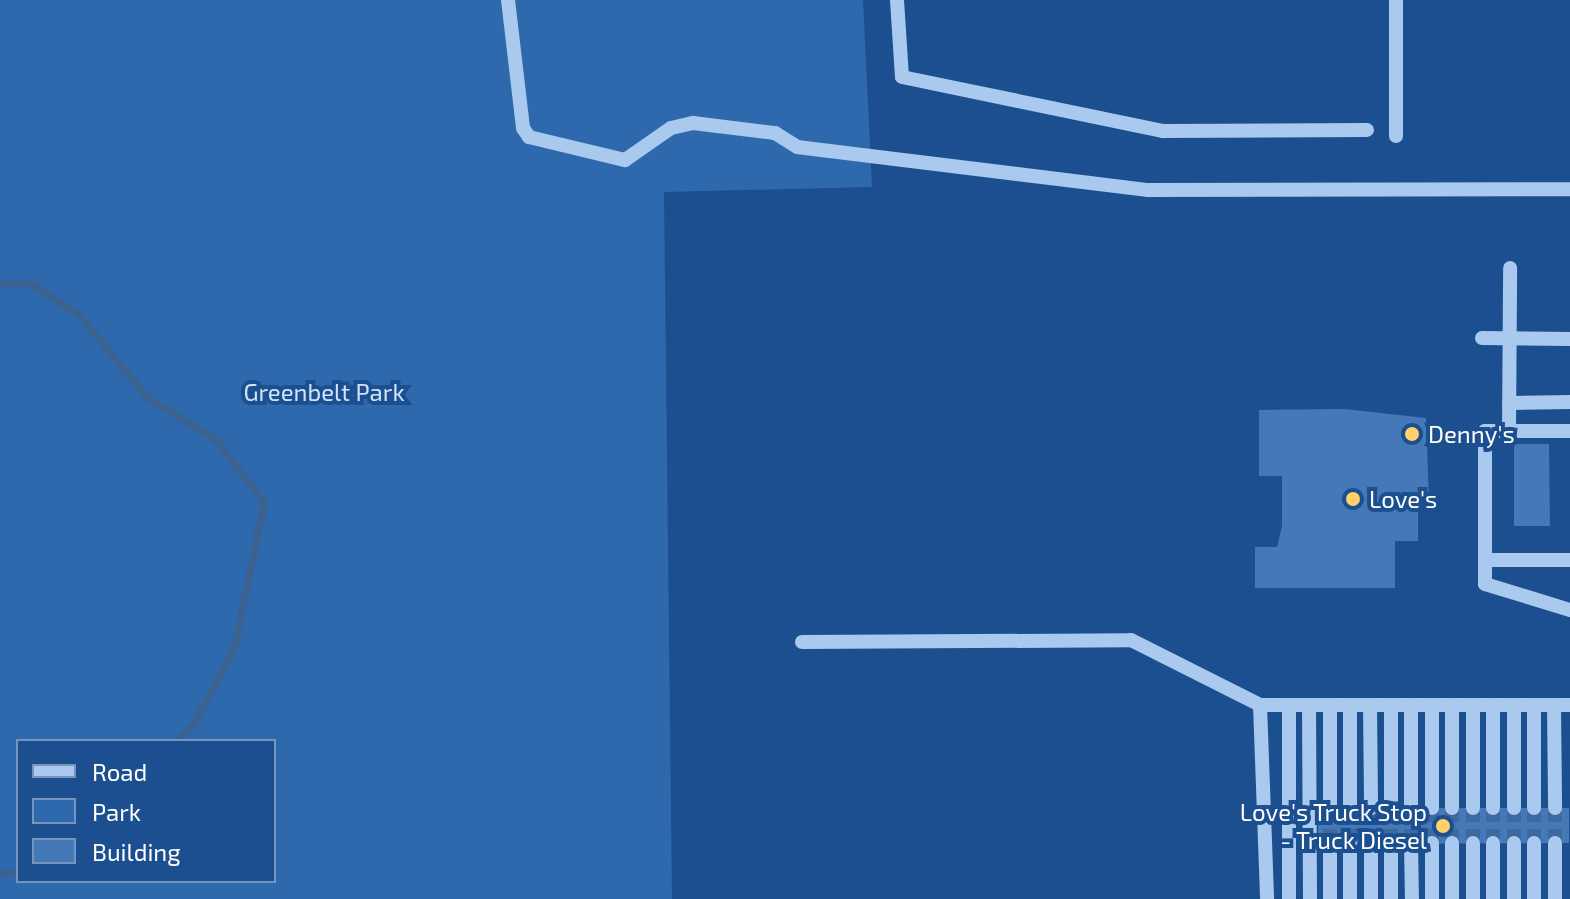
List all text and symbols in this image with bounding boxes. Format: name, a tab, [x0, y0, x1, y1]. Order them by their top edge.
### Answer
park label: Greenbelt Park	[243, 378, 405, 406]
place label: Denny's	[1428, 420, 1515, 448]
marker: Denny's	[1403, 425, 1421, 443]
place label: Love's	[1369, 485, 1437, 513]
marker: Love's	[1344, 490, 1362, 508]
legend	[16, 739, 276, 883]
text: Road	[92, 757, 147, 786]
text: Park	[92, 797, 141, 826]
place label: Love's Truck Stop - Truck Diesel	[1239, 798, 1427, 854]
marker: Love's Truck Stop - Truck Diesel	[1434, 817, 1452, 835]
text: Building	[92, 837, 181, 866]

